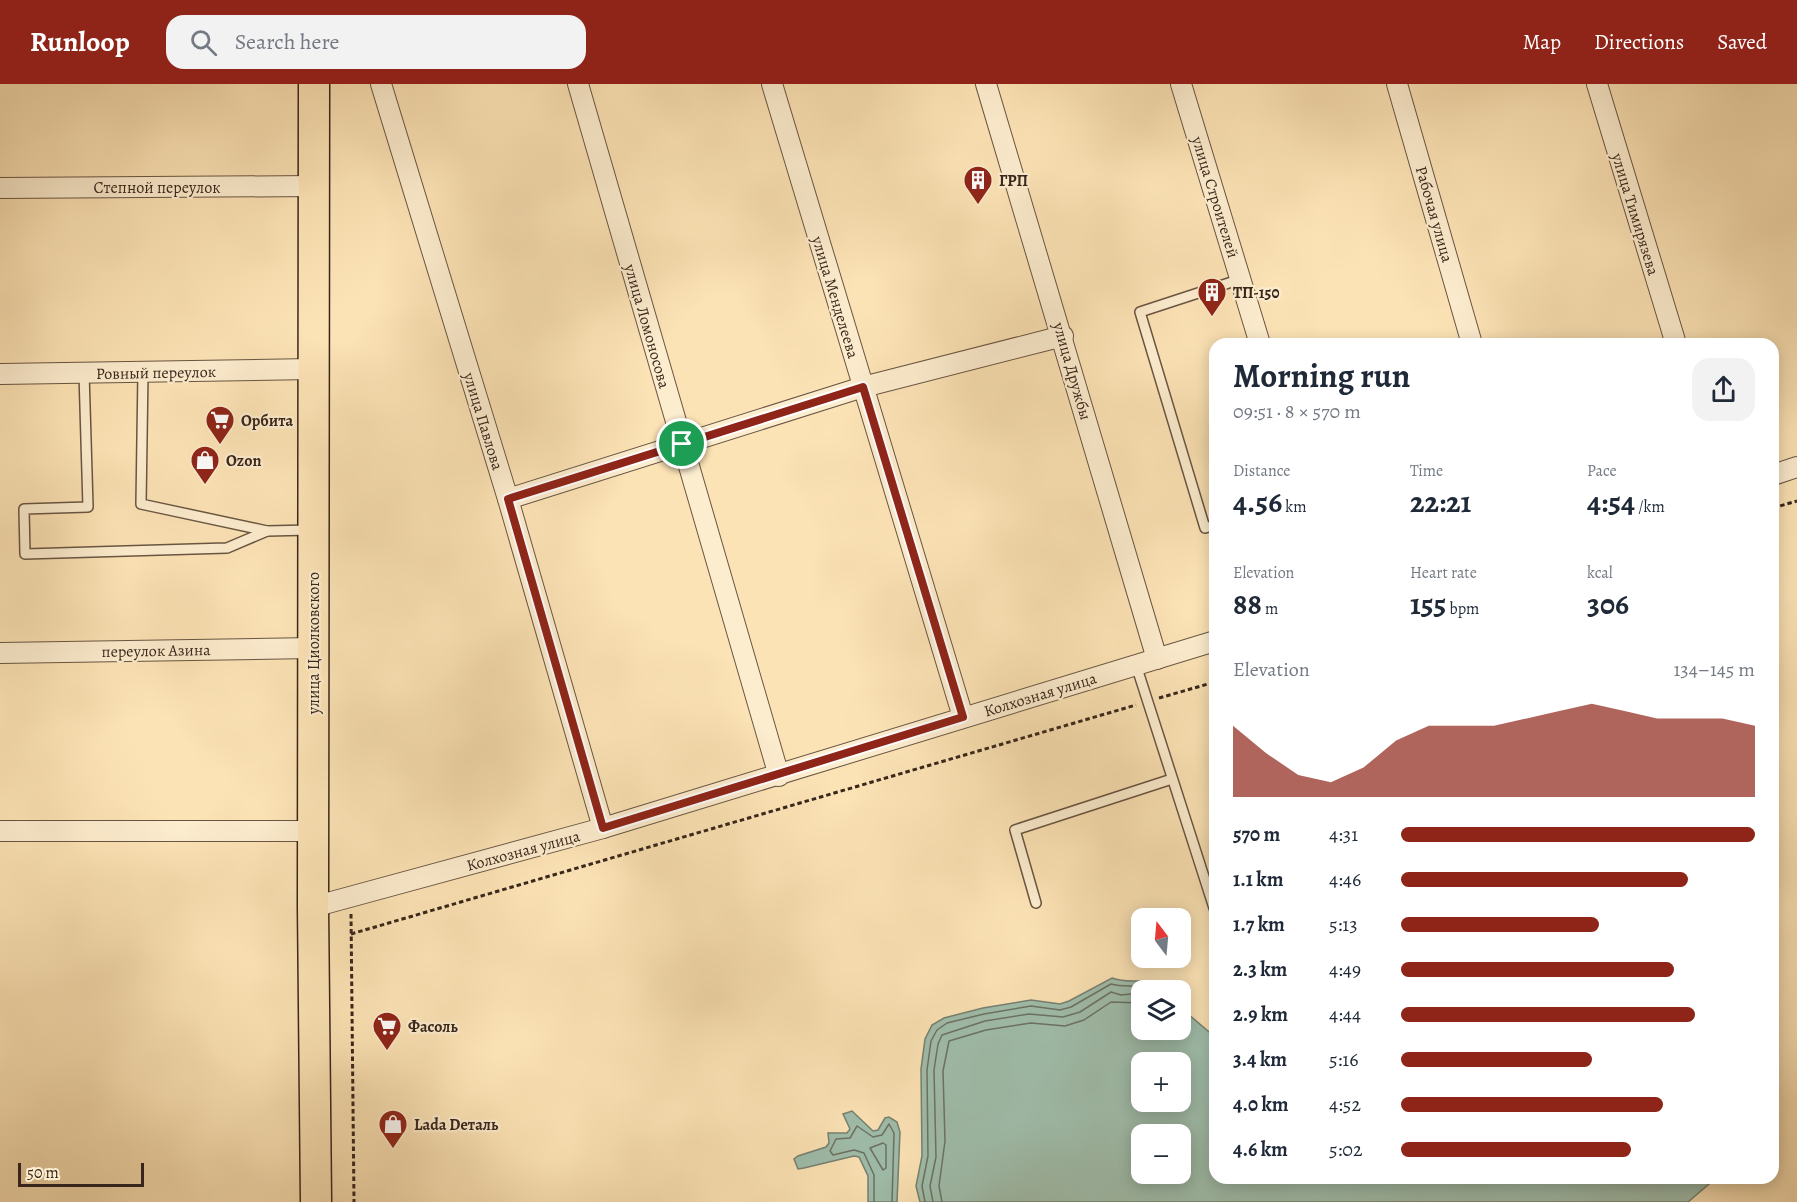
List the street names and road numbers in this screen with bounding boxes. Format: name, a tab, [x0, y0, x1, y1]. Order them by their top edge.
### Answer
street label: улица Строителей	[1186, 133, 1244, 261]
street label: улица Тимирязева	[1606, 150, 1664, 279]
street label: Рабочая улица	[1410, 164, 1458, 266]
street label: Степной переулок	[93, 177, 221, 199]
street label: улица Менделеева	[806, 233, 864, 362]
street label: улица Ломоносова	[619, 261, 675, 392]
street label: улица Дружбы	[1047, 319, 1097, 423]
street label: Ровный переулок	[96, 361, 216, 385]
street label: улица Павлова	[457, 369, 509, 473]
street label: улица Циолковского	[303, 572, 325, 715]
street label: переулок Азина	[101, 639, 211, 663]
street label: Колхозная улица	[981, 667, 1100, 723]
street label: Колхозная улица	[464, 825, 583, 877]

